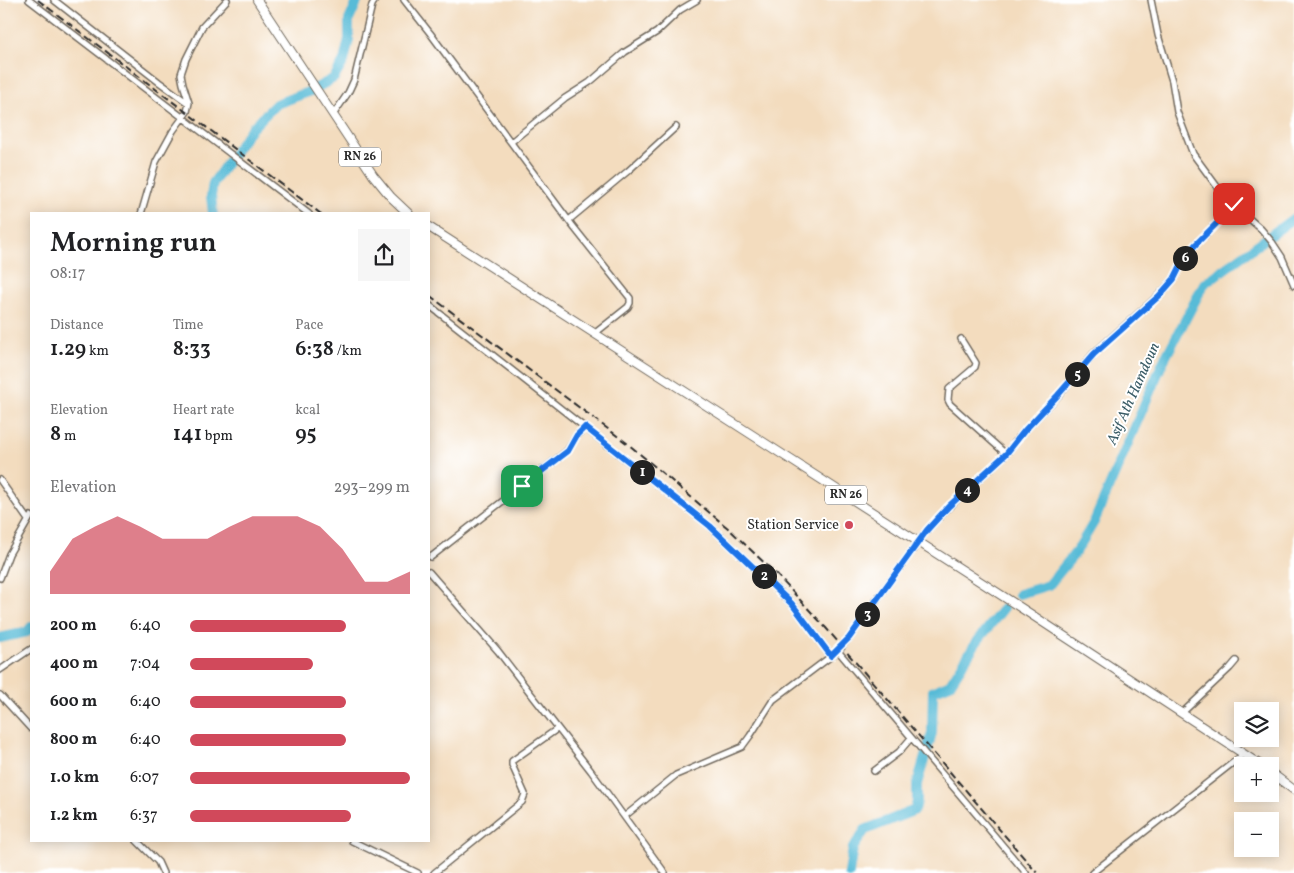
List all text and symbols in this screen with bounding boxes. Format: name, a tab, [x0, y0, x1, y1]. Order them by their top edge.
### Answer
road number: RN 26	[339, 148, 381, 166]
pin	[1213, 183, 1255, 225]
icon: check	[1220, 190, 1248, 218]
text: Morning run	[50, 224, 217, 263]
button: share	[358, 229, 410, 281]
pin: 6	[1172, 246, 1198, 270]
text: 6	[1182, 249, 1189, 268]
text: 08:17	[50, 263, 86, 285]
text: Distance	[50, 316, 104, 335]
text: Time	[173, 316, 203, 335]
text: Pace	[295, 316, 323, 335]
text: 1.29	[50, 335, 86, 364]
text: 8:33	[173, 335, 211, 364]
text: 6:38	[295, 335, 334, 364]
water label: Asif Ath Hamdoun	[1102, 339, 1166, 449]
text: km	[86, 342, 109, 361]
text: /km	[334, 342, 362, 361]
pin: 5	[1064, 362, 1090, 386]
text: 5	[1074, 365, 1081, 384]
text: Elevation	[50, 401, 108, 420]
text: Heart rate	[173, 401, 234, 420]
text: kcal	[295, 401, 320, 420]
text: 8	[50, 420, 61, 449]
text: 141	[173, 420, 202, 449]
text: 95	[295, 420, 317, 449]
text: m	[61, 427, 76, 446]
text: bpm	[202, 427, 233, 446]
pin: 1	[630, 460, 654, 484]
text: 1	[640, 463, 645, 482]
pin	[501, 465, 543, 507]
icon: arrive	[508, 472, 536, 500]
text: Elevation	[50, 477, 117, 499]
text: 293–299 m	[334, 477, 410, 499]
pin: 4	[954, 478, 980, 502]
text: 4	[963, 481, 972, 500]
road number: RN 26	[825, 486, 867, 504]
place label: Station Service	[747, 516, 839, 535]
marker: Station Service	[843, 519, 855, 531]
pin: 2	[752, 564, 776, 588]
text: 2	[761, 567, 768, 586]
pin: 3	[854, 602, 880, 626]
text: 3	[864, 605, 871, 624]
text: 200 m	[50, 615, 97, 637]
text: 6:40	[130, 615, 161, 637]
text: 400 m	[50, 653, 98, 675]
text: 7:04	[130, 653, 160, 675]
text: 600 m	[50, 691, 97, 713]
text: 6:40	[130, 691, 161, 713]
map controls	[1234, 702, 1279, 857]
button: layers	[1234, 702, 1279, 747]
text: 800 m	[50, 729, 97, 751]
text: 6:40	[130, 729, 161, 751]
button: +	[1234, 757, 1279, 802]
text: 1.0 km	[50, 767, 99, 789]
text: 6:07	[130, 767, 159, 789]
text: 1.2 km	[50, 805, 98, 827]
text: 6:37	[130, 805, 158, 827]
button: −	[1234, 812, 1279, 857]

